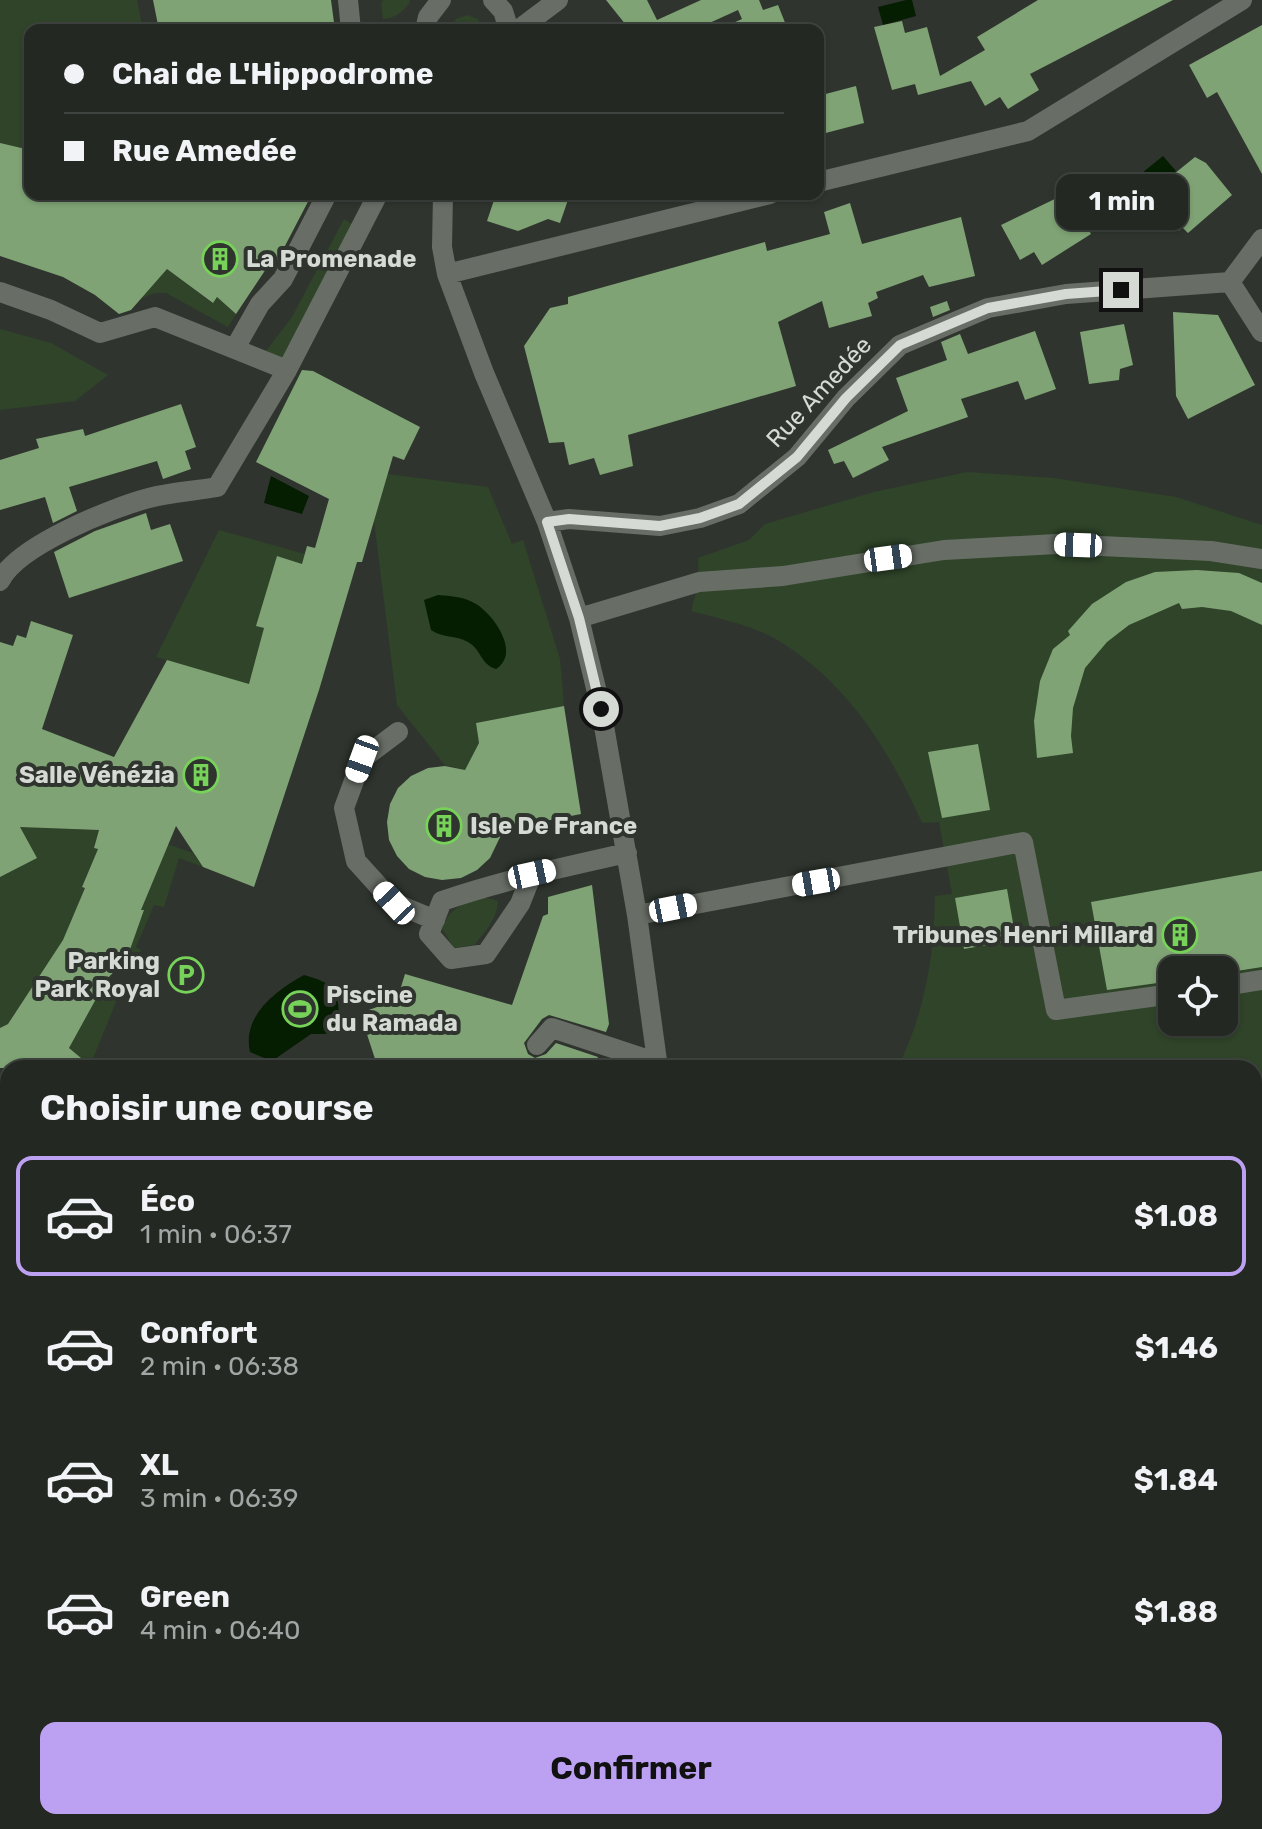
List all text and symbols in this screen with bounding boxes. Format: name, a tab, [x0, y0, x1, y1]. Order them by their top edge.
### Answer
text: Chai de L'Hippodrome	[112, 56, 433, 92]
text: Rue Amedée	[112, 133, 297, 169]
callout: 1 min	[1055, 174, 1187, 230]
text: 1 min	[1089, 186, 1155, 217]
building icon: La Promenade	[201, 240, 239, 278]
place label: La Promenade	[246, 245, 417, 273]
route end	[1103, 272, 1139, 308]
street label: Rue Amedée	[761, 331, 877, 453]
car	[1054, 532, 1102, 558]
car	[863, 543, 913, 573]
route start	[583, 691, 619, 727]
car	[343, 732, 381, 786]
building icon: Salle Vénézia	[182, 756, 220, 794]
place label: Salle Vénézia	[19, 761, 175, 789]
building icon: Isle De France	[425, 807, 463, 845]
place label: Isle De France	[470, 812, 637, 840]
car	[506, 857, 558, 891]
car	[790, 866, 842, 898]
car	[369, 877, 419, 929]
car	[647, 892, 699, 924]
building icon: Tribunes Henri Millard	[1161, 916, 1199, 954]
place label: Tribunes Henri Millard	[893, 921, 1154, 949]
place label: Parking Park Royal	[35, 947, 160, 1003]
parking icon: Parking Park Royal	[167, 956, 205, 994]
map controls	[1158, 956, 1238, 1036]
button: locate	[1158, 956, 1238, 1036]
place label: Piscine du Ramada	[326, 981, 458, 1037]
sports icon: Piscine du Ramada	[281, 990, 319, 1028]
text: Choisir une course	[40, 1086, 374, 1129]
icon: car	[44, 1180, 116, 1252]
text: Éco	[140, 1183, 195, 1219]
text: $1.08	[1134, 1198, 1218, 1234]
text: 1 min · 06:37	[140, 1219, 292, 1250]
icon: car	[44, 1312, 116, 1384]
text: Confort	[140, 1315, 258, 1351]
text: $1.46	[1135, 1330, 1218, 1366]
text: 2 min · 06:38	[140, 1351, 299, 1382]
icon: car	[44, 1444, 116, 1516]
text: XL	[140, 1447, 179, 1483]
text: $1.84	[1134, 1462, 1218, 1498]
text: 3 min · 06:39	[140, 1483, 298, 1514]
icon: car	[44, 1576, 116, 1648]
text: Green	[140, 1579, 230, 1615]
text: $1.88	[1134, 1594, 1218, 1630]
text: 4 min · 06:40	[140, 1615, 301, 1646]
button: Confirmer	[40, 1722, 1222, 1814]

